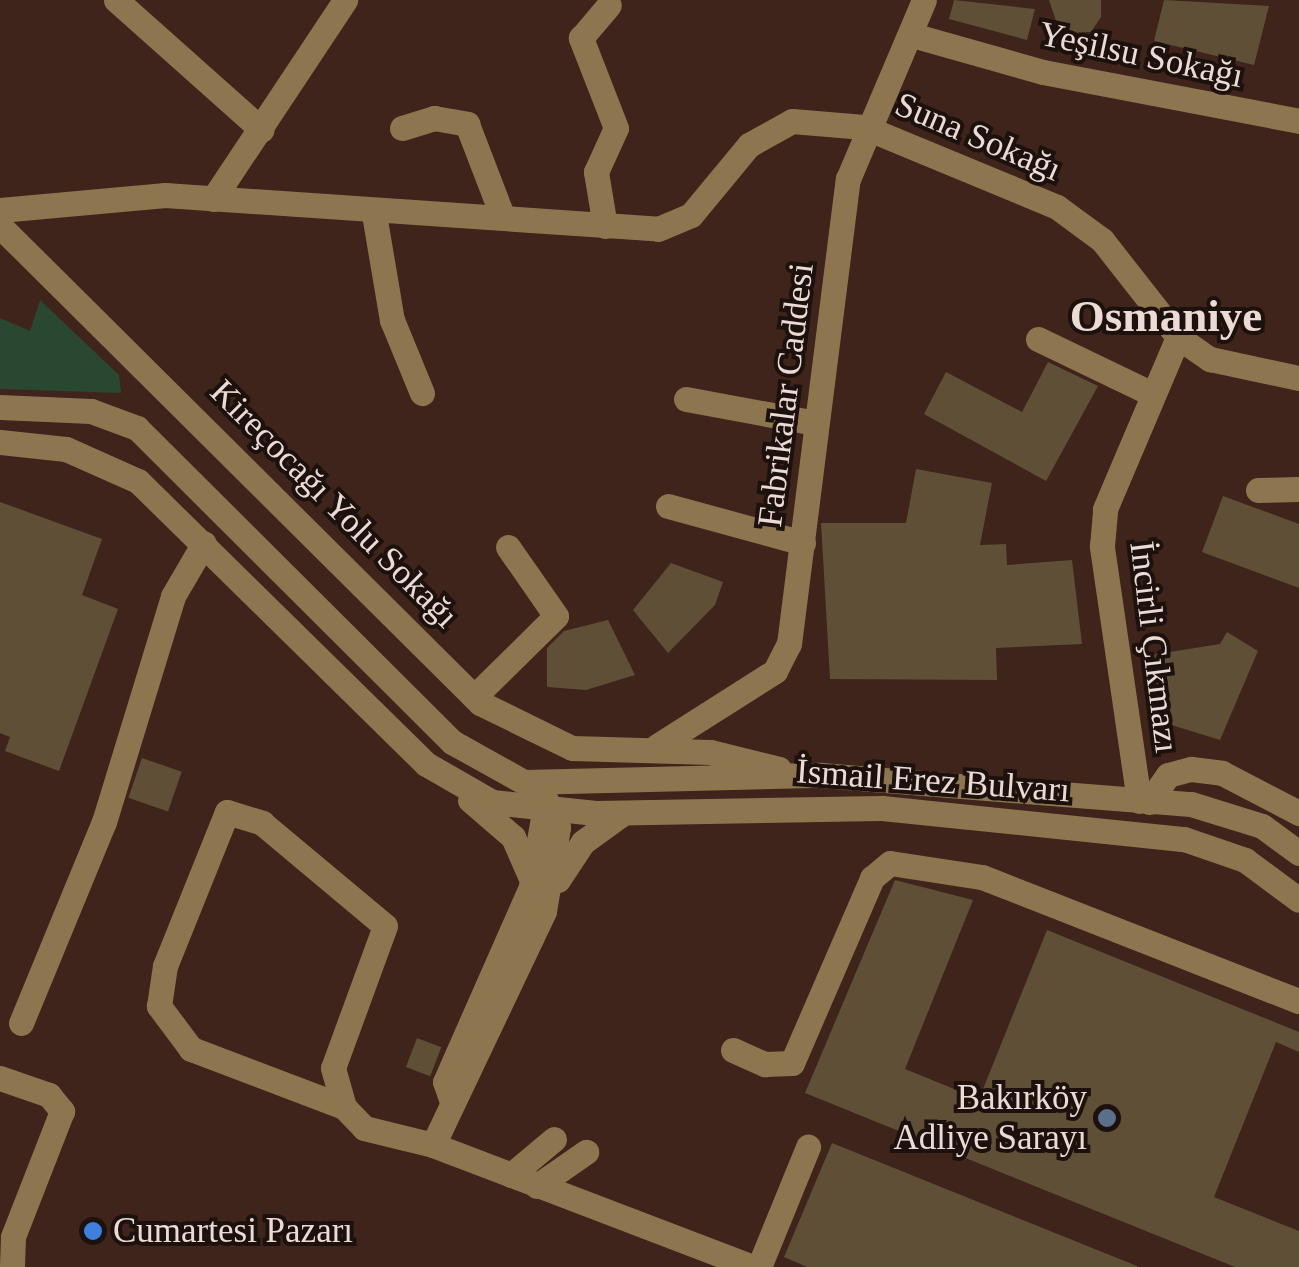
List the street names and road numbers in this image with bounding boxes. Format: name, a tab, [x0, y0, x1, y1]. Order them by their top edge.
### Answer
street label: Yeşilsu Sokağı	[1035, 13, 1247, 97]
street label: Suna Sokağı	[889, 83, 1067, 191]
street label: Fabrikalar Caddesi	[749, 261, 823, 529]
street label: Kireçocağı Yolu Sokağı	[201, 371, 467, 637]
street label: İncirli Çıkmazı	[1120, 539, 1188, 755]
street label: İsmail Erez Bulvarı	[795, 750, 1071, 812]

